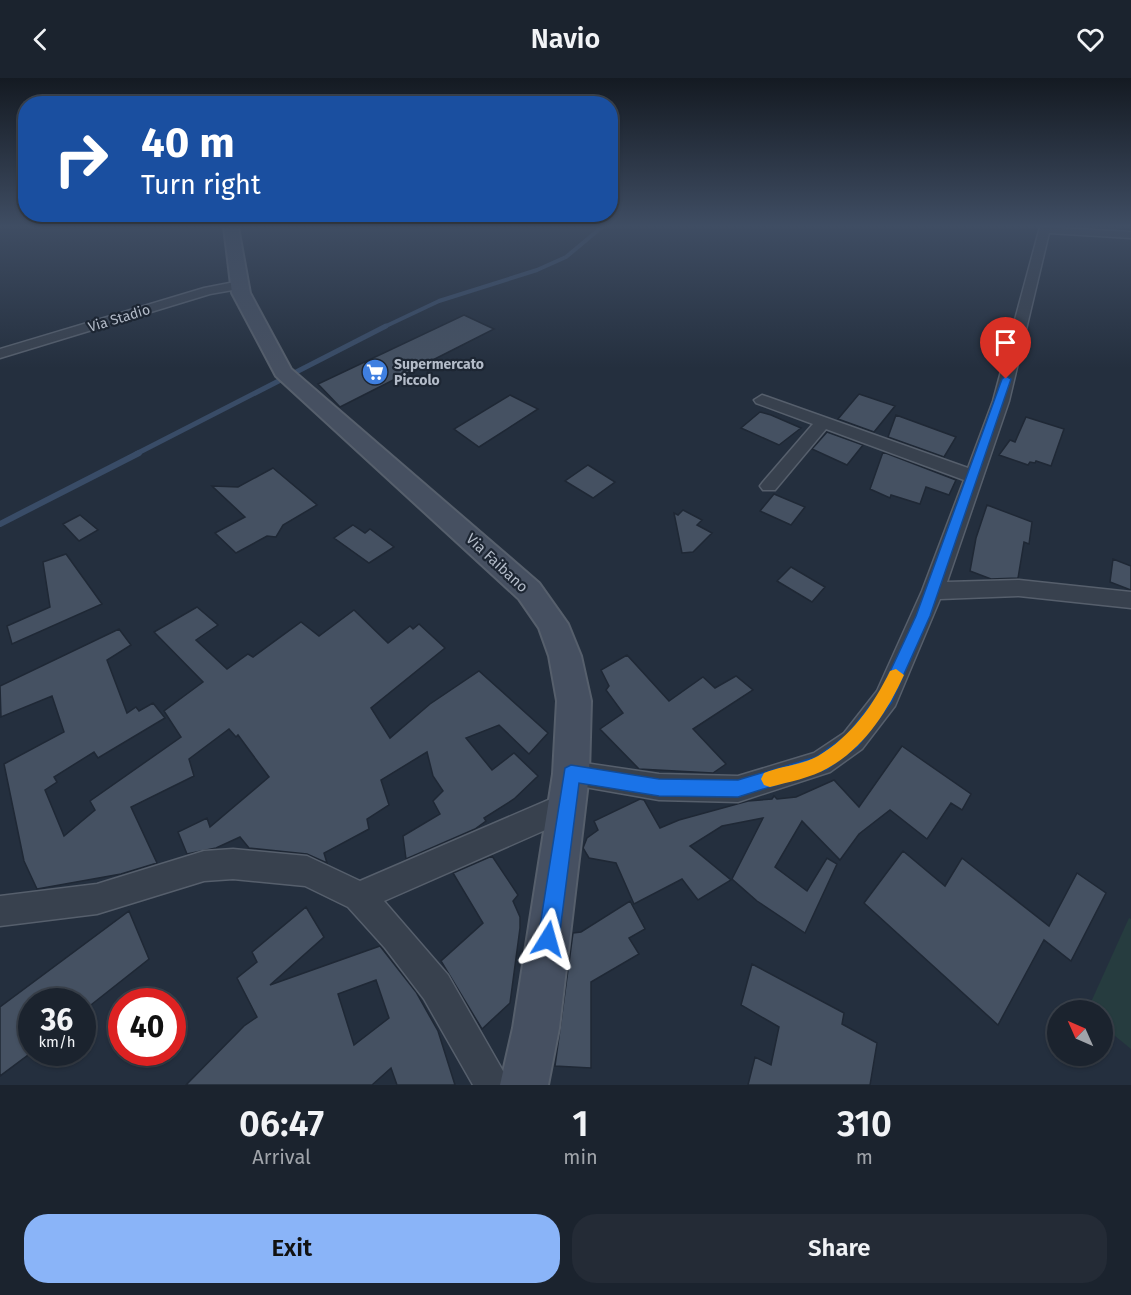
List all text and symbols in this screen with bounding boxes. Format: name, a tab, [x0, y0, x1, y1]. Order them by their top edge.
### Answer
icon: back	[24, 23, 57, 56]
text: Navio	[531, 23, 600, 55]
icon: heart	[1074, 23, 1107, 56]
text: 40 m	[141, 118, 235, 168]
icon: right	[42, 120, 120, 198]
text: Turn right	[141, 169, 261, 201]
street label: Via Stadio	[86, 301, 152, 336]
pin	[980, 317, 1031, 379]
icon: arrive	[989, 326, 1022, 359]
place label: Supermercato Piccolo	[394, 356, 484, 389]
supermarket icon: Supermercato Piccolo	[360, 357, 390, 387]
street label: Via Faibano	[462, 530, 532, 596]
position arrow	[516, 907, 580, 971]
speed limit sign: 40	[108, 988, 186, 1066]
north arrow	[1047, 1000, 1113, 1066]
map controls	[1047, 1000, 1113, 1066]
text: 36	[41, 1002, 73, 1038]
text: km/h	[38, 1033, 76, 1051]
text: 06:47	[239, 1102, 324, 1146]
text: 1	[572, 1102, 589, 1146]
text: 310	[837, 1102, 892, 1146]
text: Arrival	[252, 1145, 311, 1169]
text: min	[563, 1145, 598, 1169]
text: m	[856, 1145, 873, 1169]
button: Exit	[24, 1214, 560, 1283]
button: Share	[572, 1214, 1107, 1283]

